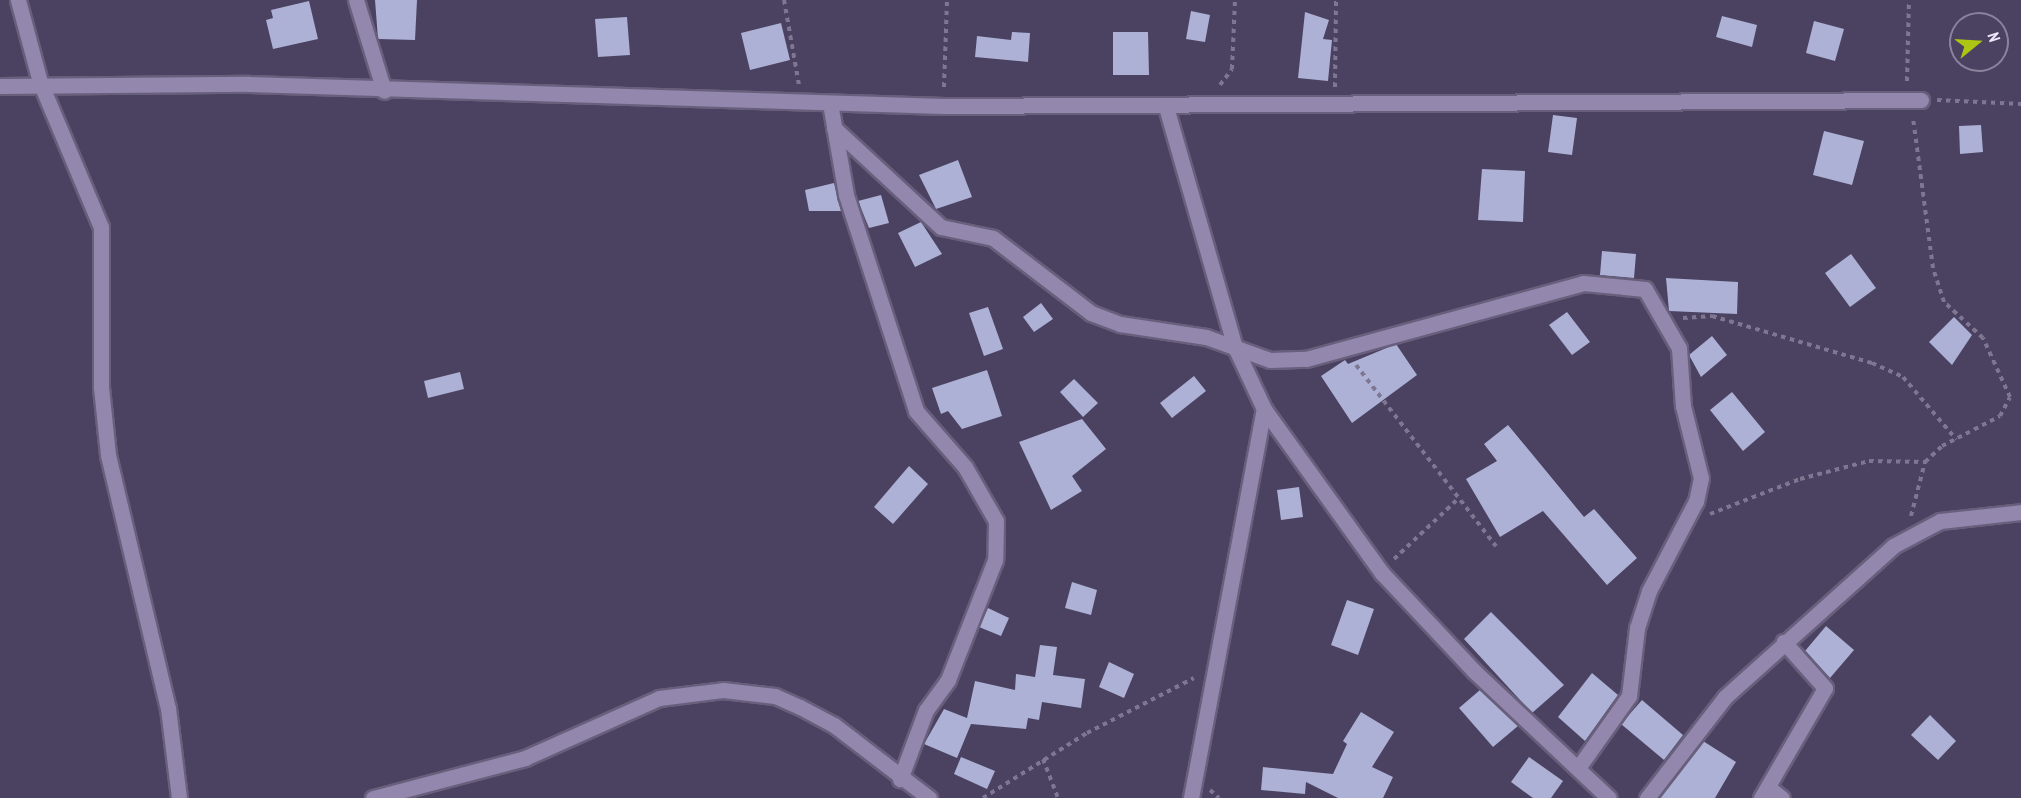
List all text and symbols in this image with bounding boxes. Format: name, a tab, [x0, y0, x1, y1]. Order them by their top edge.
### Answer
north arrow	[1949, 12, 2009, 72]
text: N	[1983, 30, 2005, 44]

